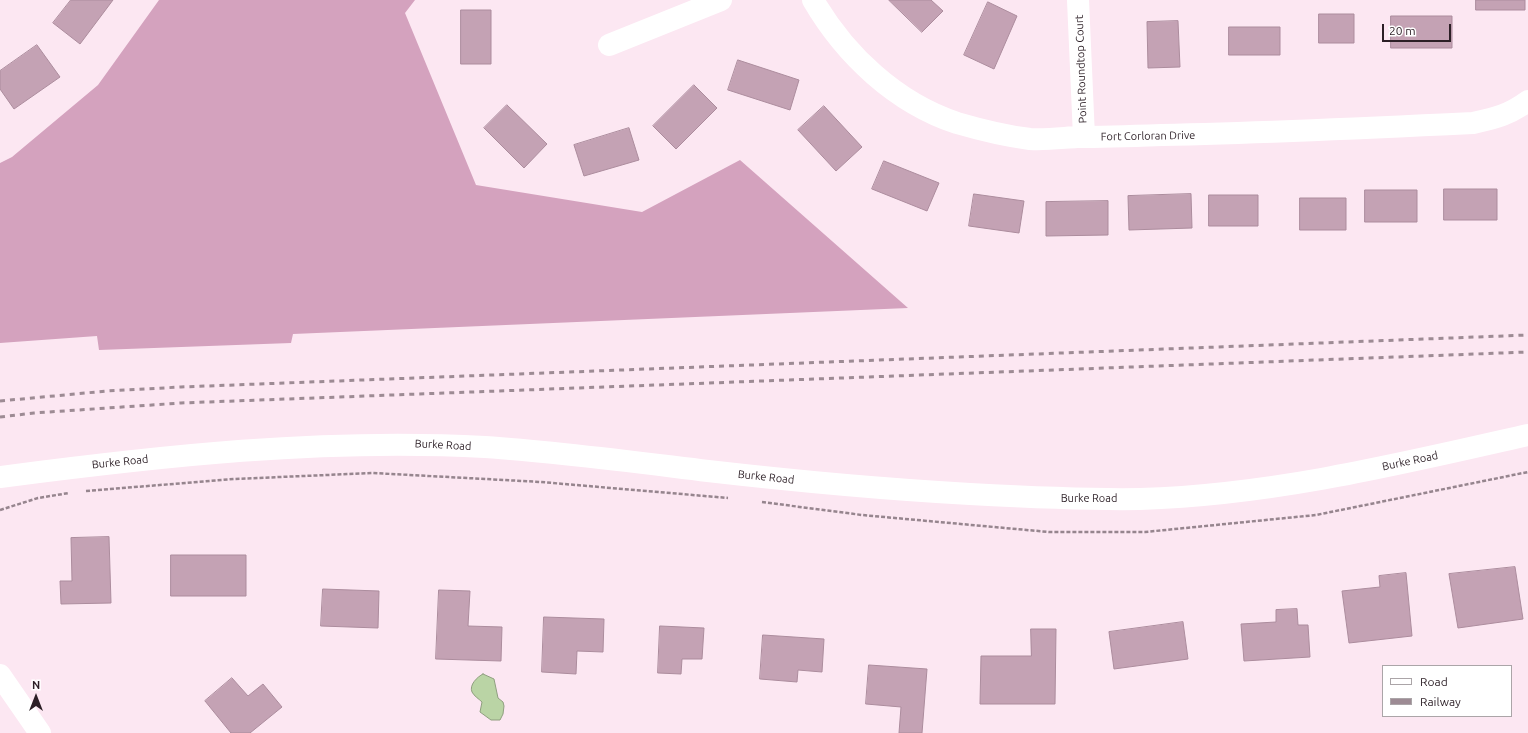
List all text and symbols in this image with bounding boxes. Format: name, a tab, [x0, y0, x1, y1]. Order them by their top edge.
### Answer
street label: Point Roundtop Court	[1073, 15, 1089, 123]
scale bar	[1384, 16, 1453, 42]
text: 20 m	[1389, 24, 1416, 37]
street label: Fort Corloran Drive	[1101, 129, 1195, 143]
street label: Burke Road	[414, 437, 472, 453]
street label: Burke Road	[1381, 449, 1439, 473]
street label: Burke Road	[91, 452, 149, 472]
street label: Burke Road	[737, 467, 795, 487]
street label: Burke Road	[1061, 491, 1117, 505]
legend	[1382, 665, 1512, 717]
text: Road	[1420, 675, 1448, 688]
north arrow	[16, 677, 56, 717]
text: N	[32, 679, 40, 691]
text: Railway	[1420, 695, 1461, 708]

